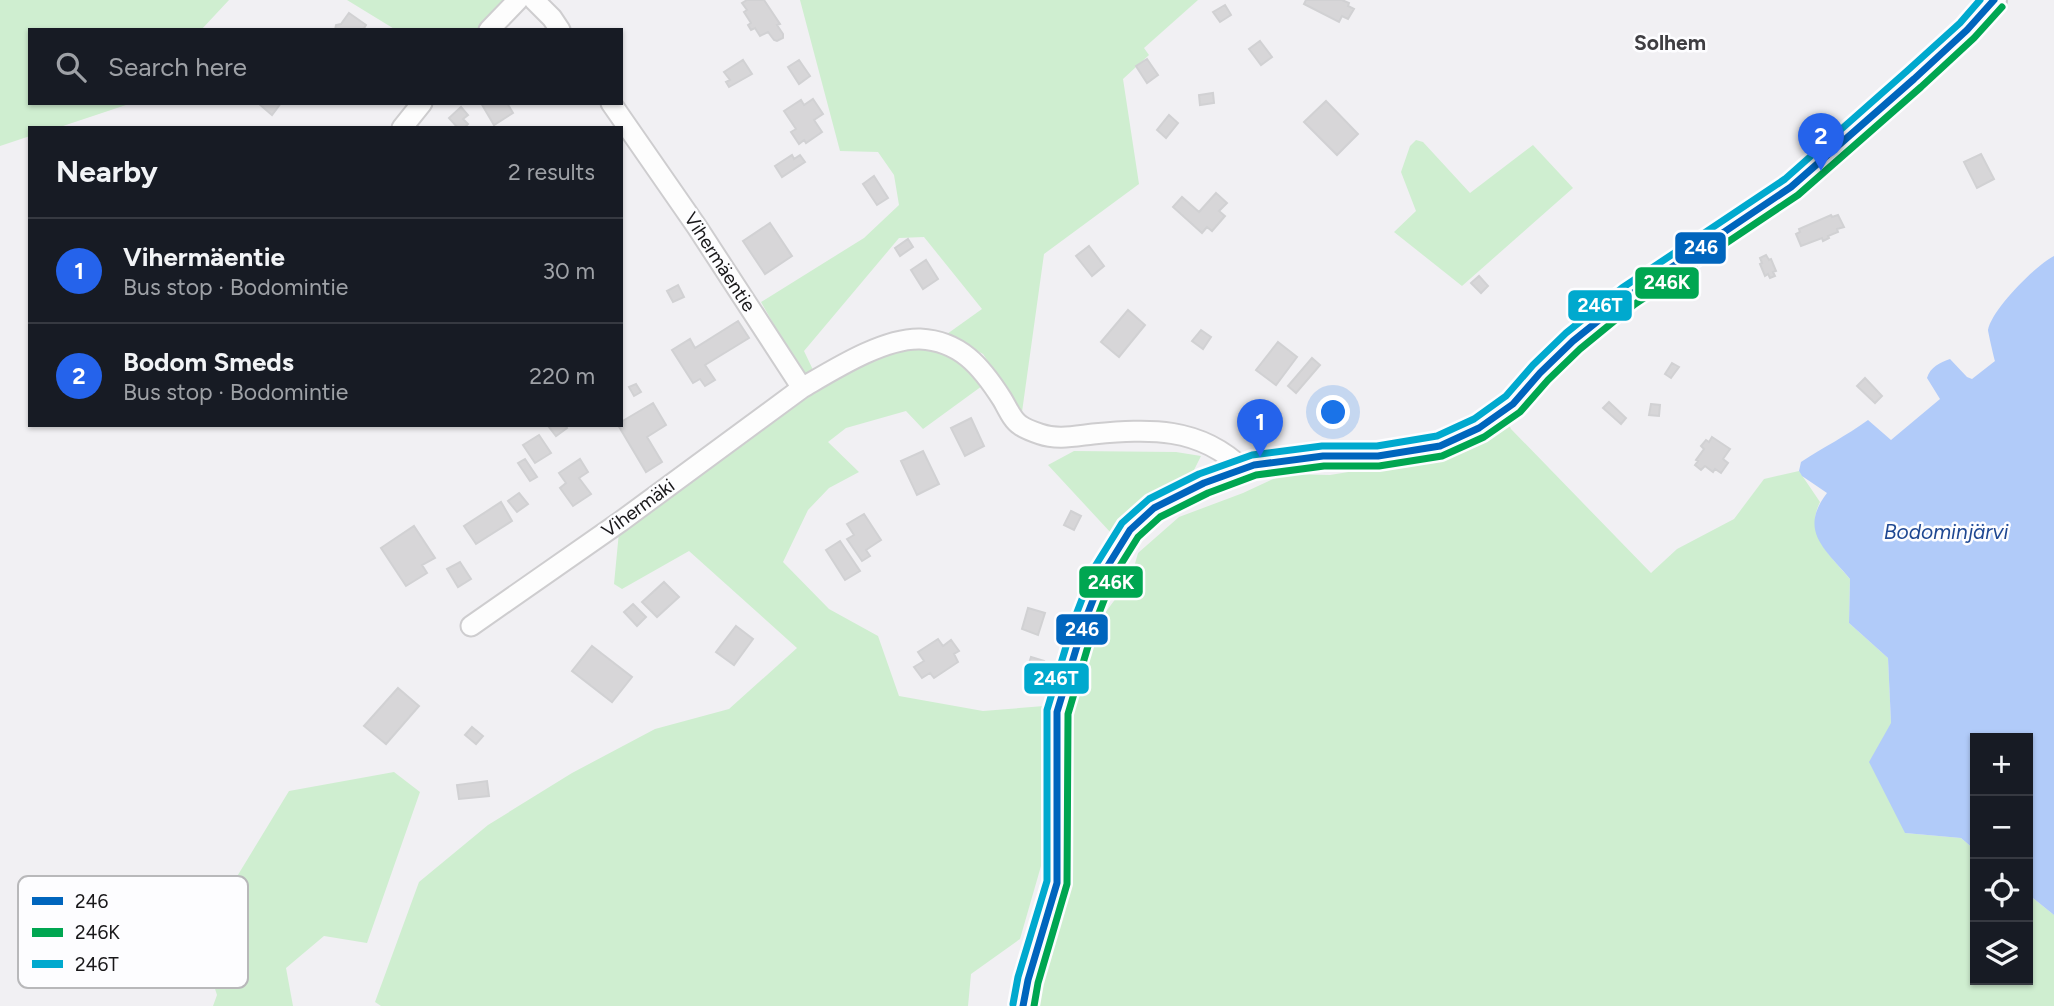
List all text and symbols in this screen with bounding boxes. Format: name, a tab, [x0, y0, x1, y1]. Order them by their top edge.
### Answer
search box	[28, 28, 623, 105]
district label: Solhem	[1634, 30, 1706, 55]
icon: search	[52, 48, 90, 86]
text: Search here	[108, 51, 247, 83]
pin: 2	[1798, 113, 1844, 171]
text: Nearby	[56, 153, 158, 190]
text: 2 results	[508, 158, 595, 186]
street label: Vihermäentie	[679, 208, 761, 316]
line badge: 246	[1674, 231, 1727, 265]
text: 246	[1684, 236, 1718, 259]
text: Vihermäentie	[123, 241, 285, 273]
text: 1	[74, 257, 84, 285]
text: 30 m	[542, 257, 595, 285]
line badge: 246K	[1634, 266, 1700, 300]
text: 246K	[1644, 271, 1691, 294]
text: Bus stop · Bodomintie	[123, 273, 348, 301]
line badge: 246T	[1567, 289, 1633, 322]
text: 246T	[1577, 294, 1623, 317]
text: Bodom Smeds	[123, 346, 294, 378]
text: 2	[72, 362, 86, 390]
text: 220 m	[529, 362, 595, 390]
text: Bus stop · Bodomintie	[123, 378, 348, 406]
your location	[1316, 395, 1350, 429]
pin: 1	[1237, 399, 1283, 457]
street label: Vihermäki	[597, 474, 679, 542]
water label: Bodominjärvi	[1884, 519, 2008, 544]
line badge: 246K	[1078, 565, 1144, 599]
text: 246K	[1088, 571, 1135, 594]
line badge: 246	[1055, 613, 1109, 646]
text: 246	[1065, 618, 1099, 641]
line badge: 246T	[1023, 662, 1090, 695]
text: 246T	[1033, 667, 1079, 690]
map controls	[1970, 733, 2033, 985]
button: +	[1970, 733, 2033, 796]
button: −	[1970, 796, 2033, 859]
button: locate	[1970, 859, 2033, 922]
legend	[18, 876, 248, 988]
text: 246	[75, 890, 108, 913]
text: 246K	[75, 921, 120, 944]
button: layers	[1970, 922, 2033, 985]
text: 246T	[75, 953, 119, 976]

